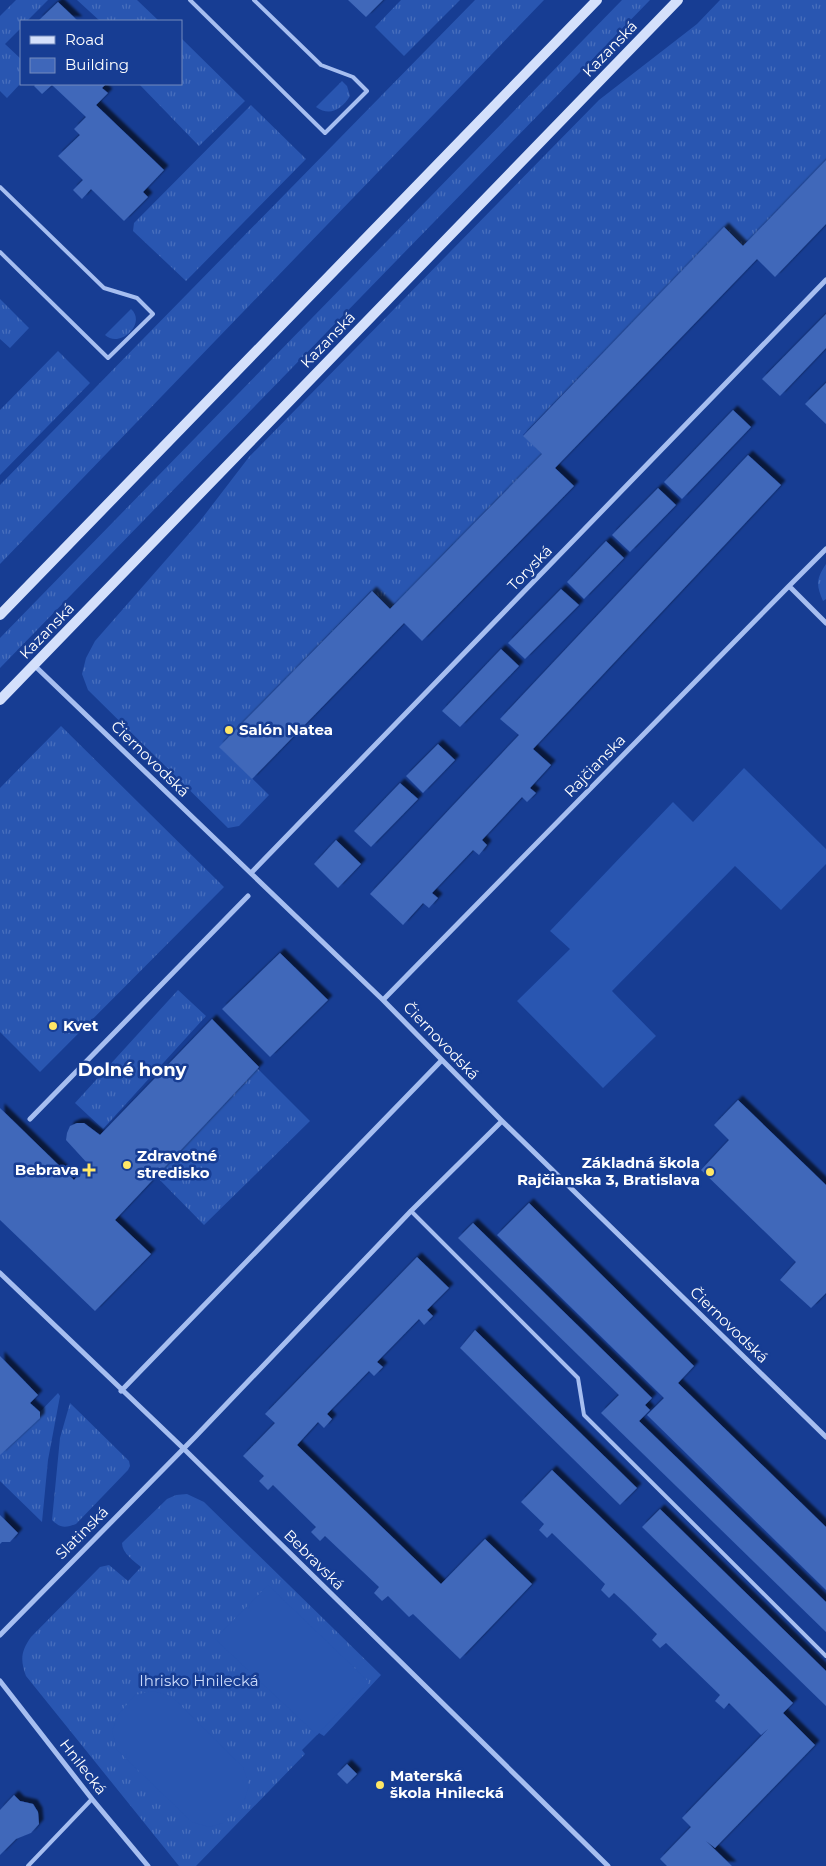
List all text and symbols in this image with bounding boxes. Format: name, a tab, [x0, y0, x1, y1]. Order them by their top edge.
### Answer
street label: Kazanská	[578, 17, 641, 81]
legend	[20, 20, 182, 85]
text: Road	[65, 30, 104, 49]
text: Building	[65, 55, 129, 74]
street label: Kazanská	[296, 308, 359, 372]
street label: Toryská	[503, 541, 556, 594]
street label: Kazanská	[15, 599, 78, 663]
street label: Čiernovodská	[107, 717, 193, 801]
place label: Salón Natea	[239, 720, 333, 739]
marker: Salón Natea	[223, 724, 235, 736]
street label: Rajčianska	[560, 730, 629, 801]
street label: Čiernovodská	[399, 998, 483, 1084]
place label: Kvet	[63, 1016, 99, 1035]
marker: Kvet	[47, 1020, 59, 1032]
district label: Dolné hony	[78, 1059, 186, 1081]
place label: Zdravotné stredisko	[137, 1146, 217, 1182]
place label: Základná škola Rajčianska 3, Bratislava	[517, 1153, 700, 1189]
marker: Zdravotné stredisko	[121, 1159, 133, 1171]
place label: Bebrava	[15, 1160, 79, 1179]
marker: Bebrava	[83, 1164, 95, 1176]
marker: Základná škola Rajčianska 3, Bratislava	[704, 1166, 716, 1178]
street label: Čiernovodská	[686, 1283, 772, 1367]
street label: Slatinská	[51, 1502, 112, 1563]
street label: Bebravská	[280, 1525, 349, 1594]
park label: Ihrisko Hnilecká	[139, 1671, 259, 1690]
street label: Hnilecká	[56, 1735, 111, 1798]
place label: Materská škola Hnilecká	[390, 1766, 504, 1802]
marker: Materská škola Hnilecká	[374, 1779, 386, 1791]

